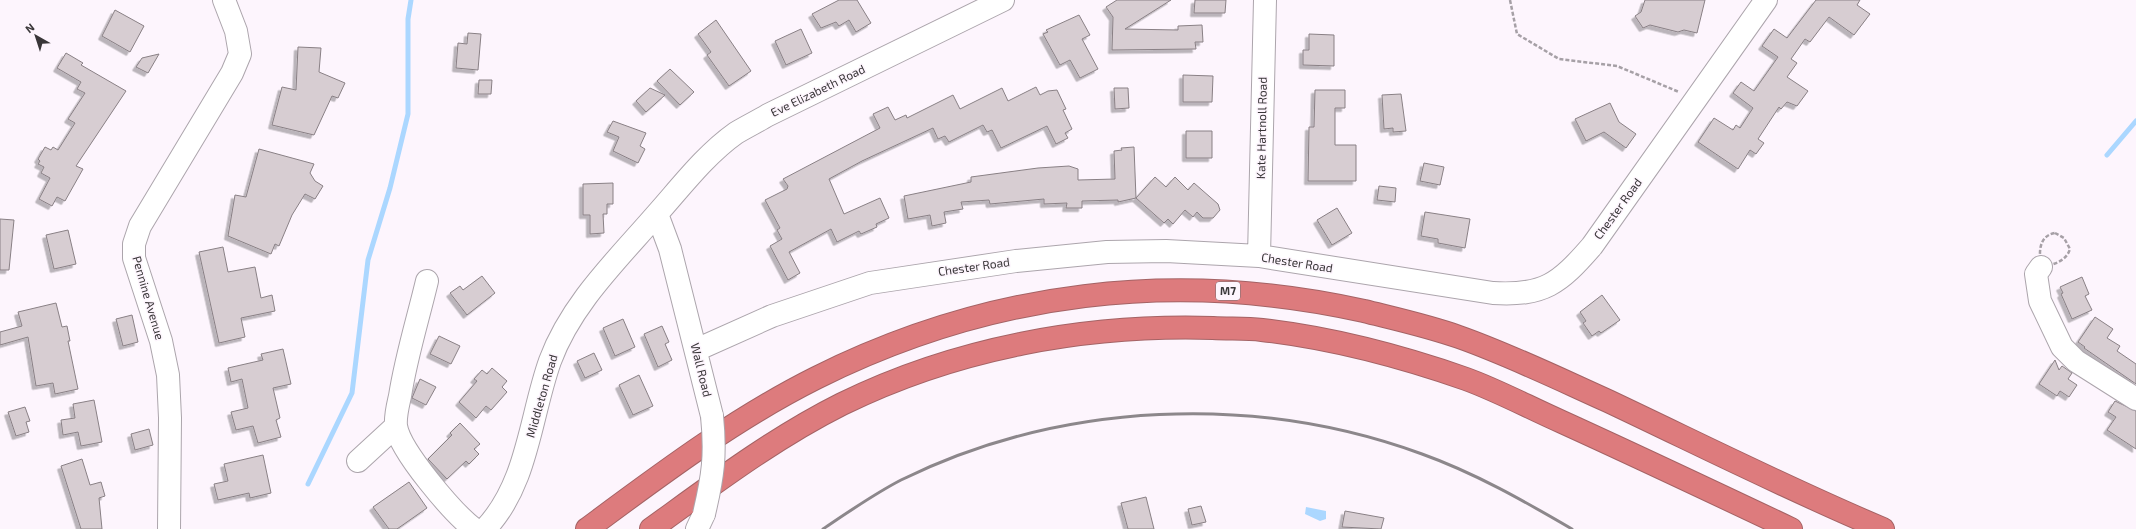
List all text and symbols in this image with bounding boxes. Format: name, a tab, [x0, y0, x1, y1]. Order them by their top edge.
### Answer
north arrow	[16, 16, 56, 56]
text: N	[22, 20, 37, 35]
street label: Eve Elizabeth Road	[768, 61, 867, 119]
street label: Kate Hartnoll Road	[1253, 77, 1269, 179]
street label: Chester Road	[1590, 175, 1644, 242]
street label: Chester Road	[1260, 249, 1334, 275]
street label: Pennine Avenue	[130, 254, 168, 341]
street label: Chester Road	[937, 254, 1011, 278]
road number: M7	[1216, 282, 1240, 300]
street label: Wall Road	[689, 341, 715, 398]
street label: Middleton Road	[522, 352, 560, 439]

